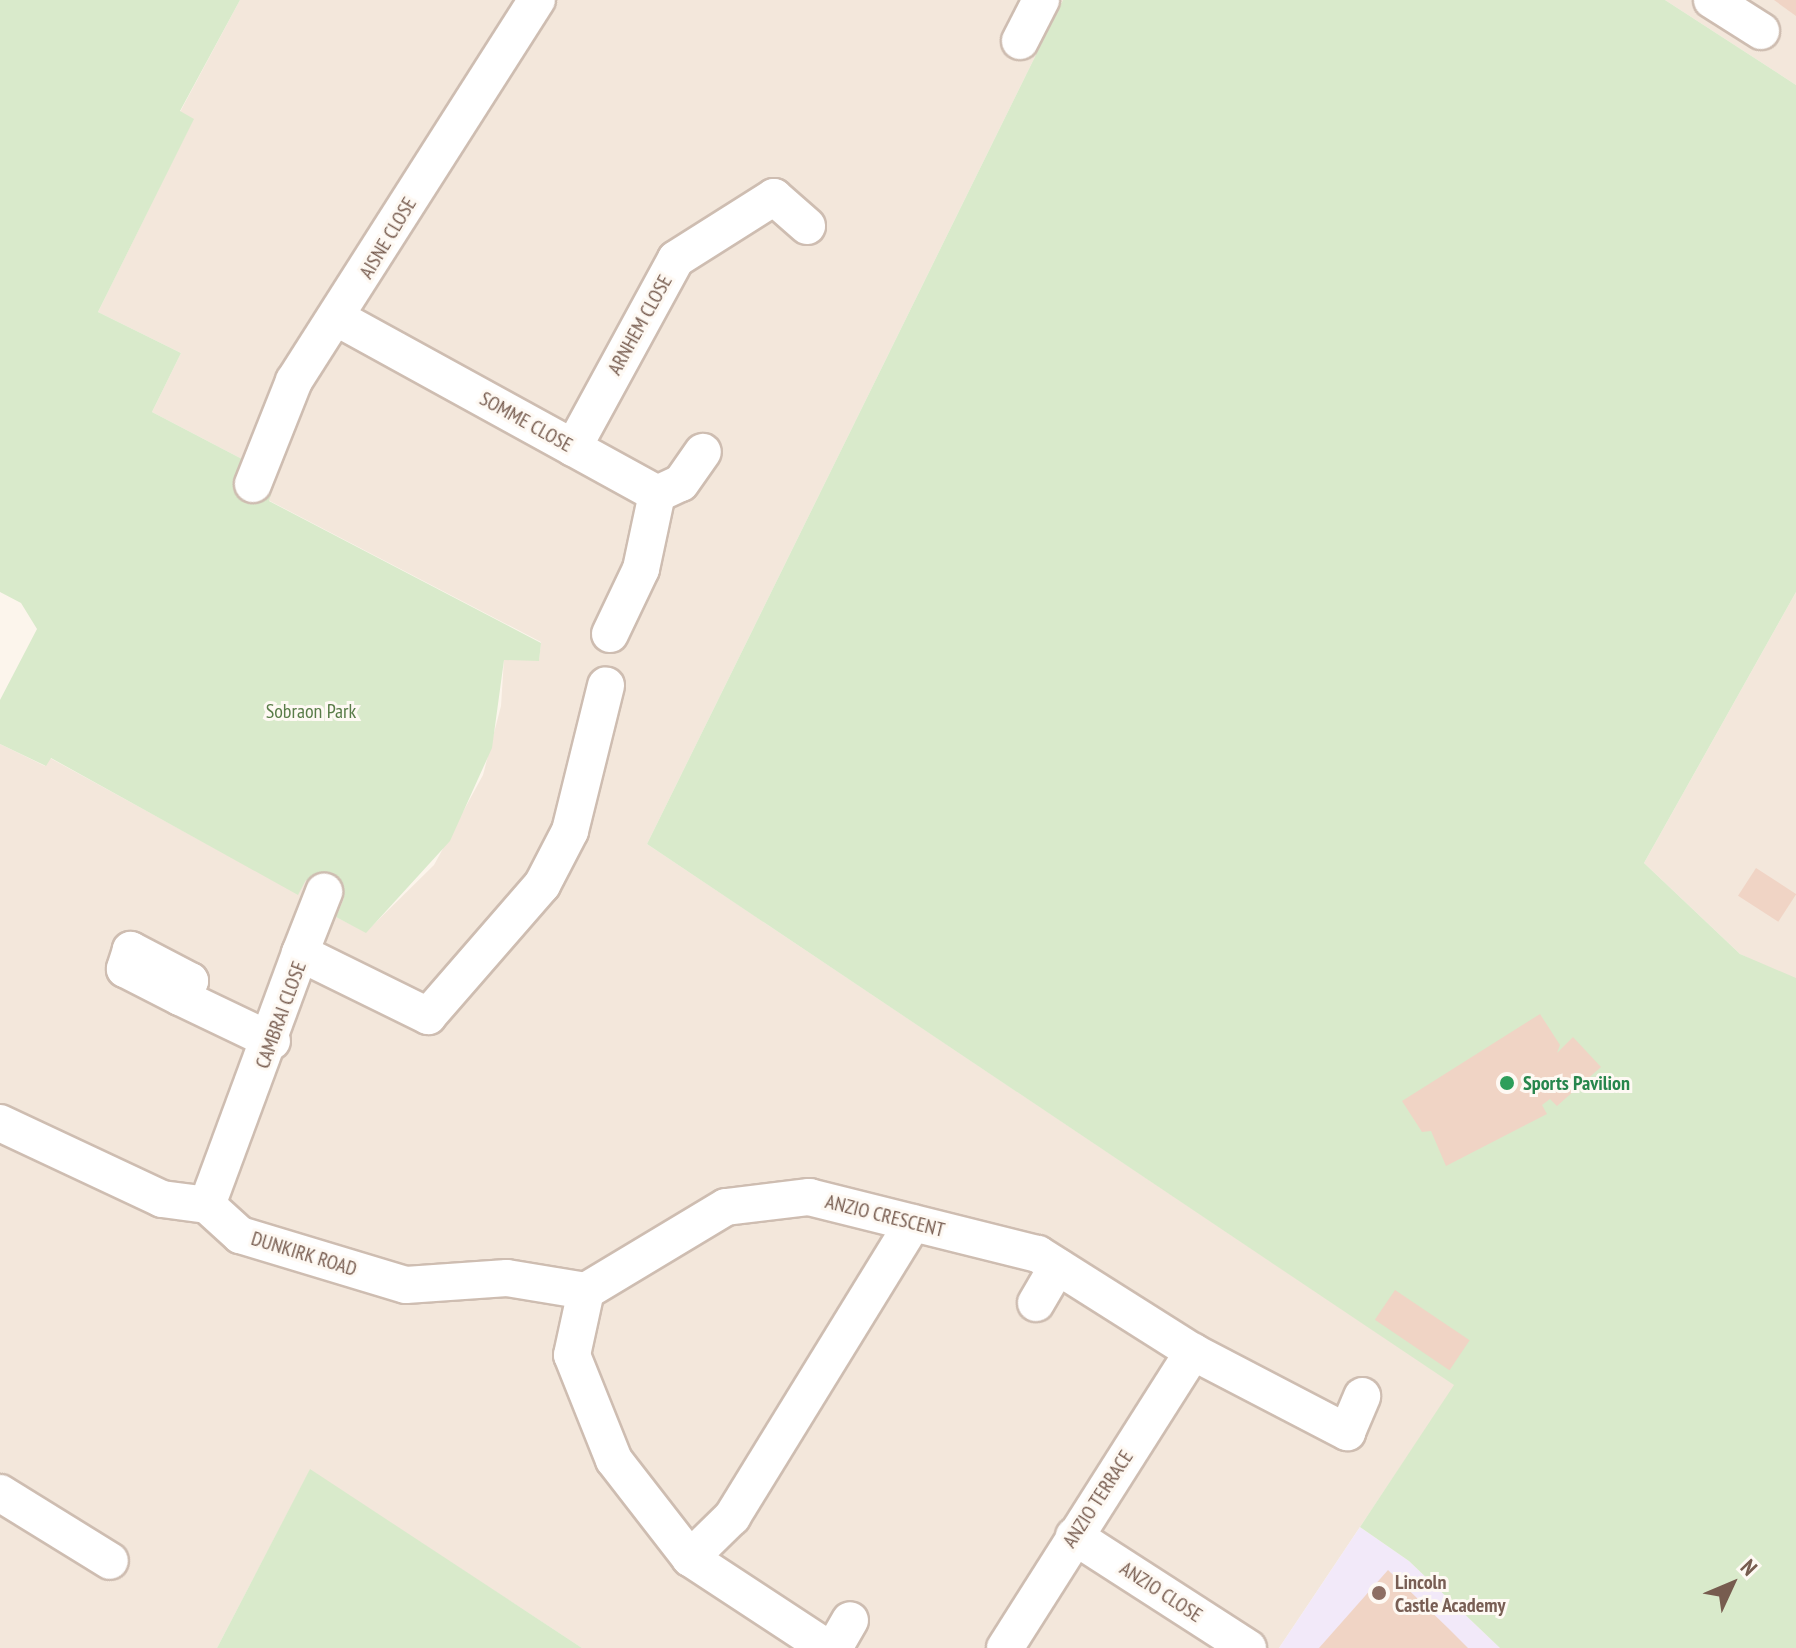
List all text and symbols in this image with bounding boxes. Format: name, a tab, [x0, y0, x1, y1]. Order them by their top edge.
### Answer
street label: AISNE CLOSE	[354, 193, 422, 283]
street label: ARNHEM CLOSE	[603, 271, 677, 379]
street label: SOMME CLOSE	[475, 387, 577, 457]
park label: Sobraon Park	[266, 699, 356, 723]
street label: CAMBRAI CLOSE	[251, 958, 311, 1072]
place label: Sports Pavilion	[1523, 1071, 1630, 1095]
marker: Sports Pavilion	[1498, 1074, 1516, 1092]
street label: ANZIO CRESCENT	[823, 1190, 947, 1242]
street label: DUNKIRK ROAD	[248, 1227, 360, 1281]
street label: ANZIO TERRACE	[1057, 1446, 1139, 1552]
north arrow	[1692, 1544, 1772, 1624]
text: N	[1735, 1553, 1763, 1581]
street label: ANZIO CLOSE	[1115, 1557, 1207, 1627]
place label: Lincoln Castle Academy	[1395, 1570, 1506, 1617]
marker: Lincoln Castle Academy	[1370, 1584, 1388, 1602]

